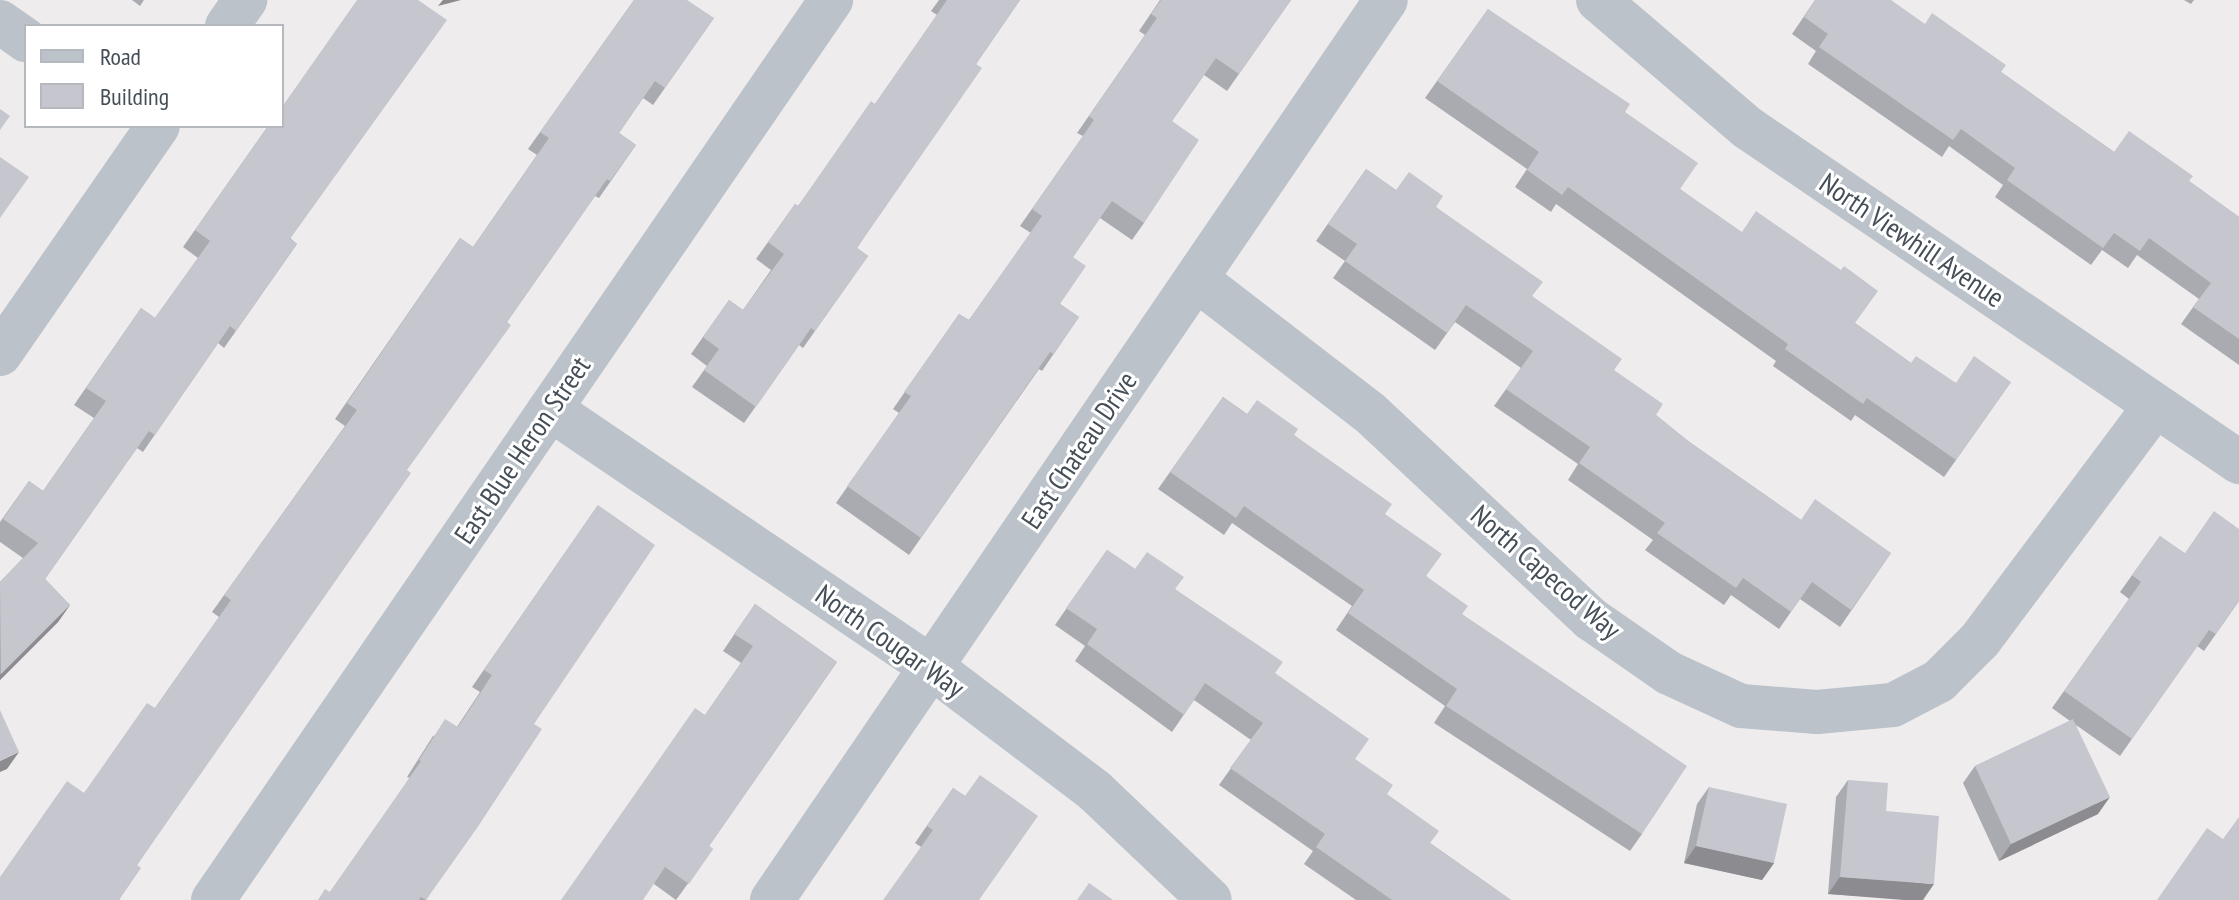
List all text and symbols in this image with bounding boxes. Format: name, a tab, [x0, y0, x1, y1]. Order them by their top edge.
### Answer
legend	[24, 24, 284, 128]
text: Road	[100, 41, 141, 72]
text: Building	[100, 81, 169, 112]
street label: North Viewhill Avenue	[1813, 166, 2011, 314]
street label: East Blue Heron Street	[447, 350, 597, 550]
street label: East Chateau Drive	[1014, 365, 1144, 535]
street label: North Capecod Way	[1464, 498, 1628, 646]
street label: North Cougar Way	[809, 577, 971, 705]

